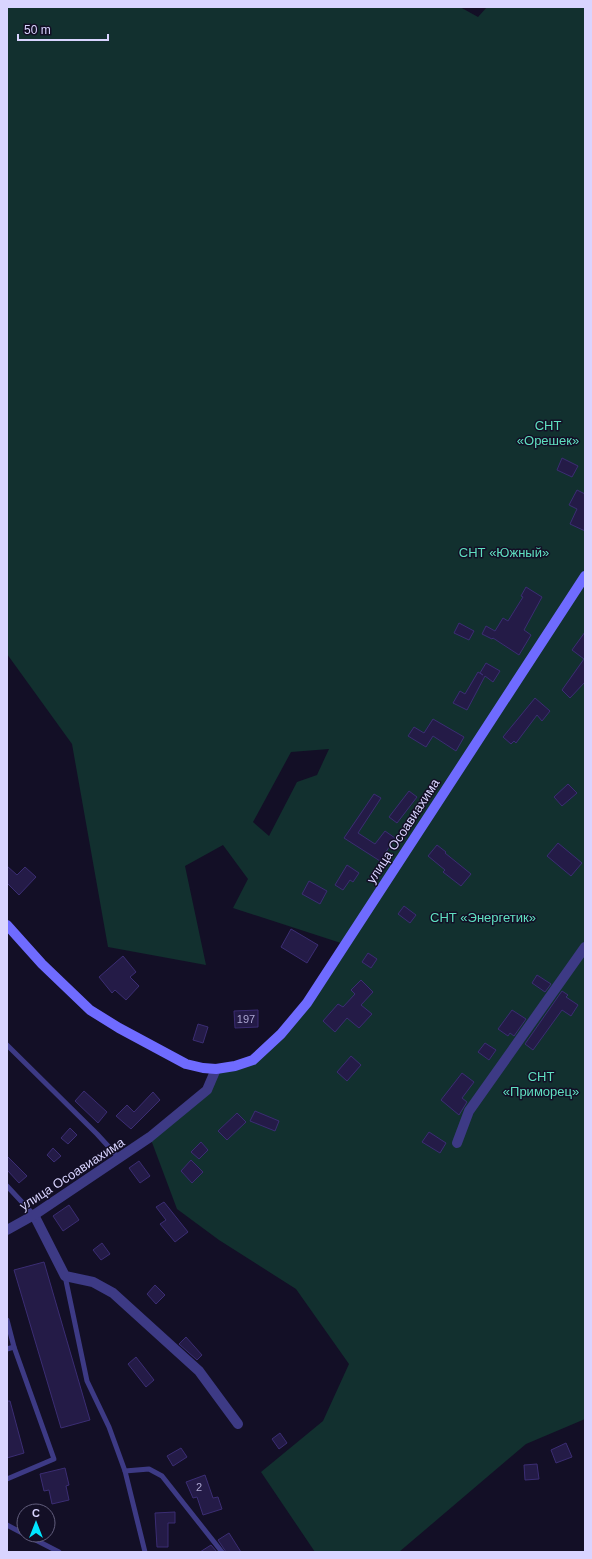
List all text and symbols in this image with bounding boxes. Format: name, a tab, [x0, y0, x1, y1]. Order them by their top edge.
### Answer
scale bar	[18, 16, 108, 42]
text: 50 m	[24, 23, 51, 37]
park label: СНТ «Орешек»	[517, 418, 579, 448]
park label: СНТ «Южный»	[459, 545, 549, 560]
street label: улица Осоавиахима	[364, 775, 443, 886]
park label: СНТ «Энергетик»	[430, 910, 536, 925]
house number: 197	[237, 1013, 255, 1025]
park label: СНТ «Приморец»	[503, 1069, 579, 1099]
street label: улица Осоавиахима	[17, 1134, 128, 1213]
house number: 2	[196, 1481, 202, 1493]
north arrow	[16, 1503, 56, 1543]
text: С	[32, 1507, 40, 1519]

